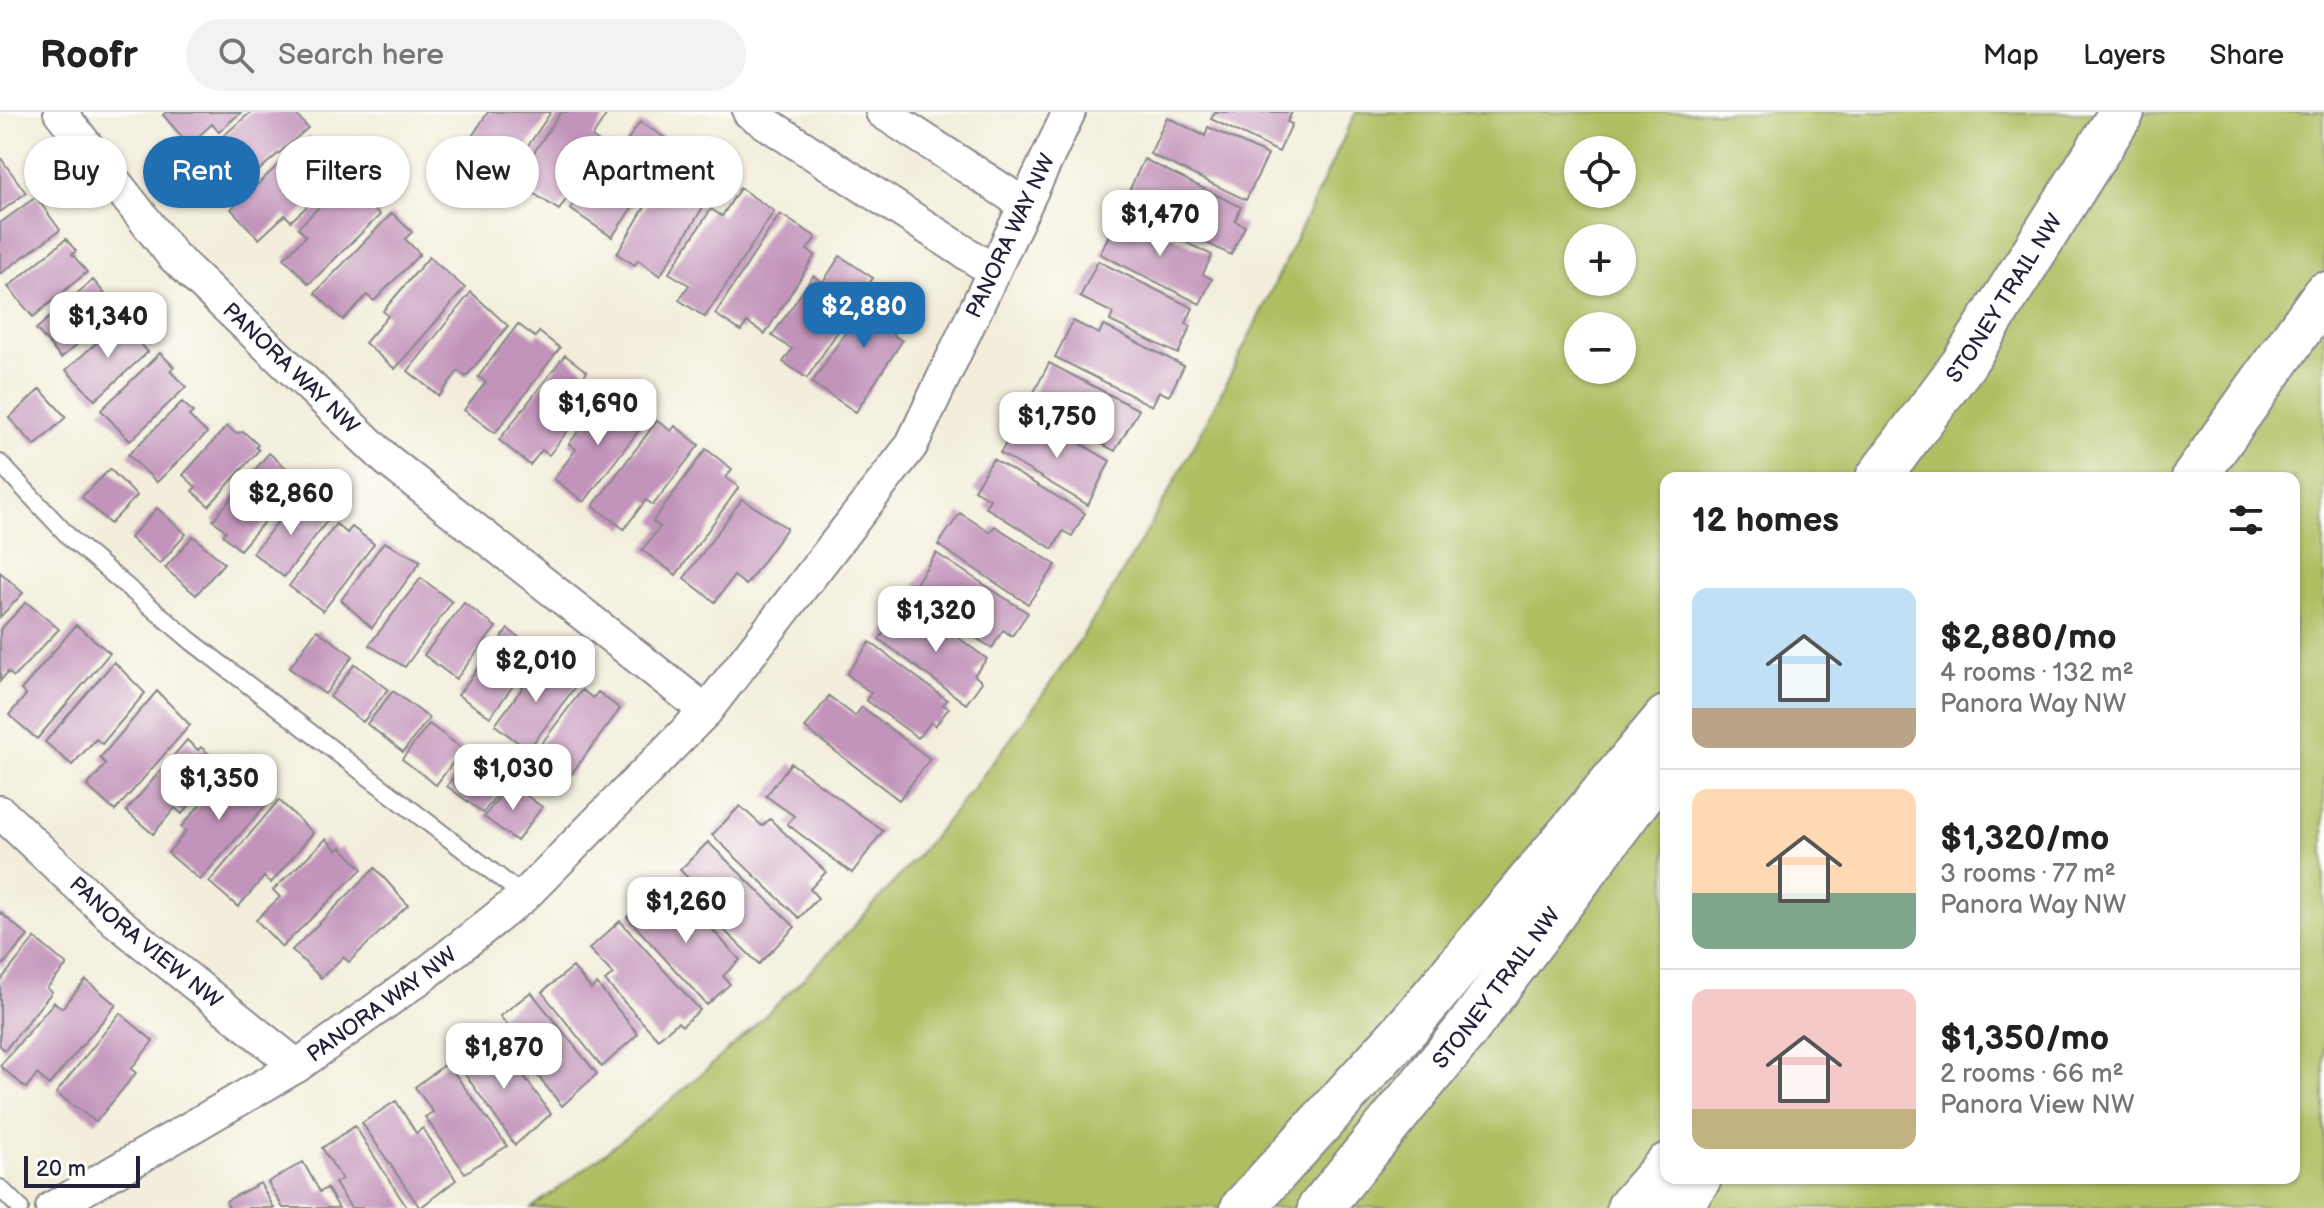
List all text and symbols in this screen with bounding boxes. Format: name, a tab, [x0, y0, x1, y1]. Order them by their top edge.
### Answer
search box	[186, 19, 746, 91]
text: Roofr	[40, 33, 138, 78]
icon: search	[214, 33, 258, 77]
text: Search here	[278, 37, 444, 73]
text: Map	[1983, 39, 2039, 72]
text: Layers	[2083, 39, 2166, 72]
text: Share	[2210, 39, 2284, 72]
chip: Buy	[24, 136, 127, 208]
chip: Rent	[143, 136, 260, 208]
chip: Filters	[276, 136, 410, 208]
chip: New	[426, 136, 539, 208]
chip: Apartment	[555, 136, 743, 208]
map controls	[1564, 136, 1636, 384]
button: locate	[1564, 136, 1636, 208]
street label: PANORA WAY NW	[960, 149, 1061, 322]
pin: $1,470	[1095, 190, 1225, 258]
text: $1,470	[1120, 200, 1200, 231]
street label: STONEY TRAIL NW	[1940, 209, 2068, 388]
button: +	[1564, 224, 1636, 296]
pin: $2,880	[799, 282, 929, 350]
pin: $1,340	[43, 292, 173, 360]
text: $2,880	[821, 292, 907, 323]
street label: PANORA WAY NW	[217, 297, 365, 440]
text: $1,340	[68, 302, 148, 333]
button: −	[1564, 312, 1636, 384]
pin: $1,690	[533, 379, 663, 447]
text: $1,690	[557, 389, 639, 420]
pin: $1,750	[992, 392, 1122, 460]
text: $1,750	[1017, 402, 1097, 433]
pin: $2,860	[226, 469, 356, 537]
text: $2,860	[248, 479, 334, 510]
icon: filters	[2224, 498, 2268, 542]
text: 12 homes	[1692, 500, 1839, 541]
pin: $1,320	[871, 586, 1001, 654]
text: $1,320	[896, 596, 976, 627]
text: $2,880/mo	[1940, 617, 2117, 658]
icon: home	[1756, 620, 1852, 716]
pin: $2,010	[471, 636, 601, 704]
text: $2,010	[495, 646, 577, 677]
text: 4 rooms · 132 m²	[1940, 658, 2134, 689]
text: Panora Way NW	[1940, 689, 2127, 720]
pin: $1,030	[448, 744, 578, 812]
pin: $1,350	[154, 754, 284, 822]
text: $1,030	[472, 754, 554, 785]
text: $1,350	[179, 764, 259, 795]
text: $1,320/mo	[1940, 818, 2109, 859]
icon: home	[1756, 821, 1852, 917]
text: 3 rooms · 77 m²	[1940, 859, 2116, 890]
street label: PANORA VIEW NW	[64, 871, 228, 1014]
pin: $1,260	[621, 877, 751, 945]
text: $1,260	[645, 887, 727, 918]
text: Panora Way NW	[1940, 890, 2127, 921]
street label: STONEY TRAIL NW	[1427, 902, 1566, 1074]
street label: PANORA WAY NW	[302, 941, 462, 1068]
text: $1,350/mo	[1940, 1018, 2109, 1059]
icon: home	[1756, 1021, 1852, 1117]
pin: $1,870	[439, 1023, 569, 1091]
text: $1,870	[464, 1033, 544, 1064]
text: 2 rooms · 66 m²	[1940, 1059, 2124, 1090]
text: Panora View NW	[1940, 1090, 2135, 1121]
scale bar	[24, 1152, 140, 1188]
text: 20 m	[36, 1156, 86, 1183]

